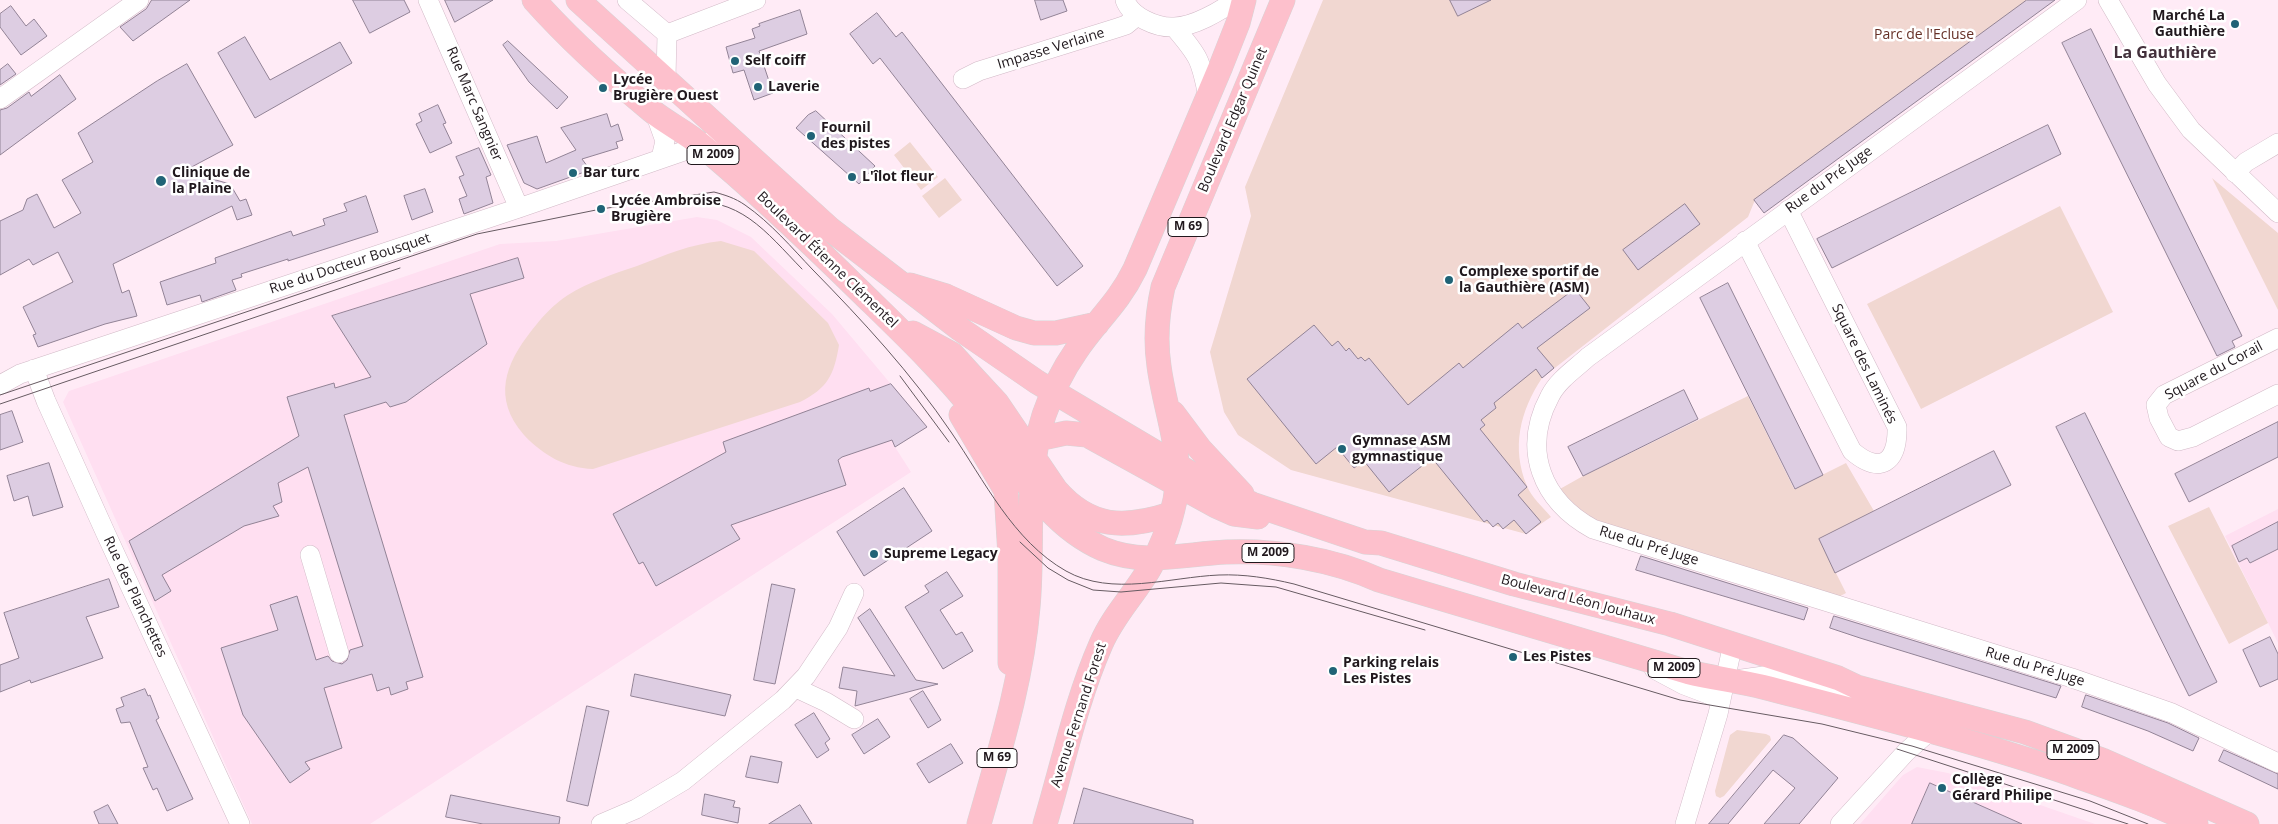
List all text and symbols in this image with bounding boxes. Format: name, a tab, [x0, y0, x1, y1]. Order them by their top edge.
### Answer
place label: Marché La Gauthière	[2152, 8, 2225, 40]
marker: Marché La Gauthière	[2229, 18, 2241, 30]
street label: Impasse Verlaine	[995, 25, 1107, 73]
park label: Parc de l'Ecluse	[1874, 27, 1974, 43]
district label: La Gauthière	[2113, 43, 2217, 63]
street label: Rue Marc Sangnier	[442, 44, 506, 164]
street label: Boulevard Edgar Quinet	[1195, 45, 1271, 195]
place label: Self coiff	[745, 53, 805, 69]
marker: Self coiff	[729, 55, 741, 67]
place label: Lycée Brugière Ouest	[613, 72, 718, 104]
place label: Laverie	[768, 79, 820, 95]
marker: Laverie	[752, 81, 764, 93]
marker: Lycée Brugière Ouest	[597, 82, 609, 94]
place label: Fournil des pistes	[821, 120, 890, 152]
marker: Fournil des pistes	[805, 130, 817, 142]
street label: Rue du Pré Juge	[1782, 143, 1876, 217]
road number: M 2009	[687, 146, 739, 164]
place label: Clinique de la Plaine	[172, 165, 250, 198]
place label: Bar turc	[583, 165, 640, 181]
marker: Bar turc	[567, 167, 579, 179]
place label: L'îlot fleur	[862, 169, 934, 185]
marker: L'îlot fleur	[846, 171, 858, 183]
marker: Clinique de la Plaine	[154, 174, 168, 188]
street label: Boulevard Étienne Clémentel	[753, 188, 901, 332]
place label: Lycée Ambroise Brugière	[611, 193, 721, 226]
marker: Lycée Ambroise Brugière	[595, 203, 607, 215]
road number: M 69	[1168, 218, 1208, 236]
street label: Rue du Docteur Bousquet	[267, 230, 433, 298]
place label: Complexe sportif de la Gauthière (ASM)	[1459, 264, 1599, 296]
marker: Complexe sportif de la Gauthière (ASM)	[1443, 274, 1455, 286]
street label: Square des Laminés	[1828, 301, 1900, 427]
street label: Square du Corail	[2162, 338, 2266, 404]
place label: Gymnase ASM gymnastique	[1352, 433, 1451, 466]
marker: Gymnase ASM gymnastique	[1336, 443, 1348, 455]
street label: Rue du Pré Juge	[1597, 523, 1701, 569]
street label: Rue des Planchettes	[100, 534, 170, 660]
road number: M 2009	[1242, 544, 1294, 562]
place label: Supreme Legacy	[884, 546, 998, 562]
marker: Supreme Legacy	[868, 548, 880, 560]
street label: Boulevard Léon Jouhaux	[1499, 571, 1657, 629]
street label: Avenue Fernand Forest	[1048, 640, 1110, 790]
street label: Rue du Pré Juge	[1983, 644, 2087, 690]
place label: Les Pistes	[1523, 649, 1591, 665]
marker: Les Pistes	[1507, 651, 1519, 663]
place label: Parking relais Les Pistes	[1343, 655, 1439, 688]
road number: M 2009	[1648, 658, 1700, 678]
marker: Parking relais Les Pistes	[1327, 665, 1339, 677]
road number: M 2009	[2047, 740, 2099, 760]
road number: M 69	[977, 748, 1017, 768]
place label: Collège Gérard Philipe	[1952, 772, 2052, 804]
marker: Collège Gérard Philipe	[1936, 782, 1948, 794]

